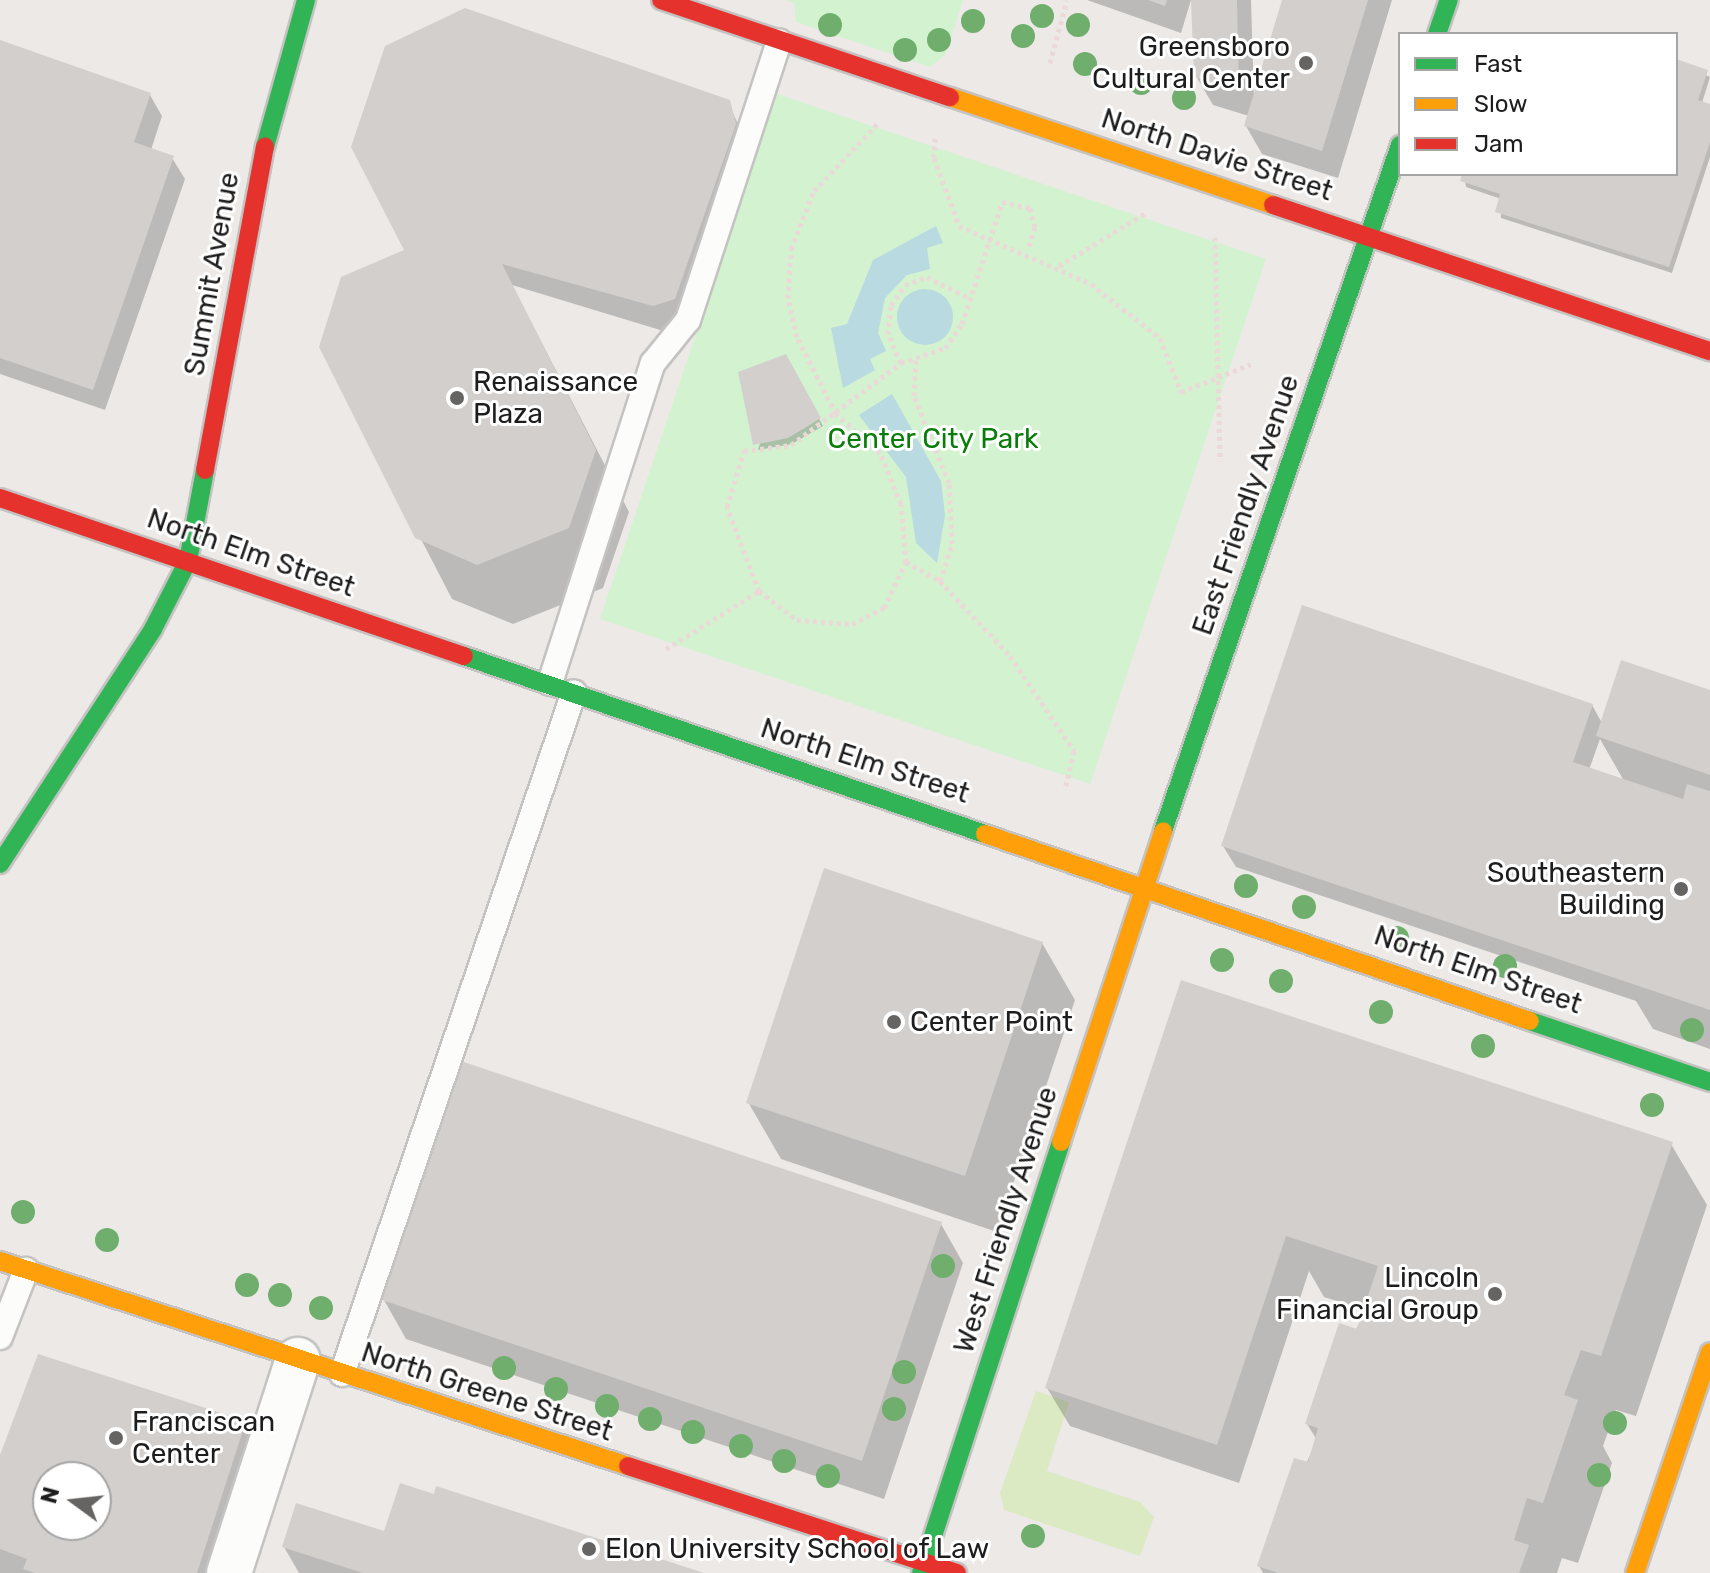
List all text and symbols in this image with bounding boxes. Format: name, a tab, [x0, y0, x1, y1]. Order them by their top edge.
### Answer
place label: Greensboro Cultural Center	[1092, 30, 1290, 96]
legend	[1398, 32, 1678, 176]
text: Fast	[1474, 50, 1522, 78]
marker: Greensboro Cultural Center	[1297, 54, 1315, 72]
text: Slow	[1474, 90, 1527, 118]
street label: North Davie Street	[1097, 102, 1337, 208]
text: Jam	[1474, 130, 1524, 158]
street label: Summit Avenue	[178, 169, 246, 379]
place label: Renaissance Plaza	[473, 365, 638, 431]
street label: East Friendly Avenue	[1185, 370, 1307, 640]
marker: Renaissance Plaza	[448, 389, 466, 407]
park label: Center City Park	[827, 422, 1039, 456]
street label: North Elm Street	[143, 502, 359, 604]
street label: North Elm Street	[756, 711, 974, 811]
place label: Southeastern Building	[1487, 856, 1665, 922]
marker: Southeastern Building	[1672, 880, 1690, 898]
street label: North Elm Street	[1370, 919, 1586, 1021]
place label: Center Point	[910, 1005, 1074, 1039]
marker: Center Point	[885, 1013, 903, 1031]
street label: West Friendly Avenue	[947, 1082, 1065, 1358]
place label: Lincoln Financial Group	[1276, 1261, 1479, 1327]
marker: Lincoln Financial Group	[1486, 1285, 1504, 1303]
street label: North Greene Street	[357, 1335, 617, 1449]
place label: Franciscan Center	[132, 1405, 275, 1471]
marker: Franciscan Center	[107, 1429, 125, 1447]
north arrow	[32, 1461, 112, 1541]
text: N	[35, 1484, 65, 1506]
place label: Elon University School of Law	[605, 1532, 991, 1566]
marker: Elon University School of Law	[580, 1540, 598, 1558]

